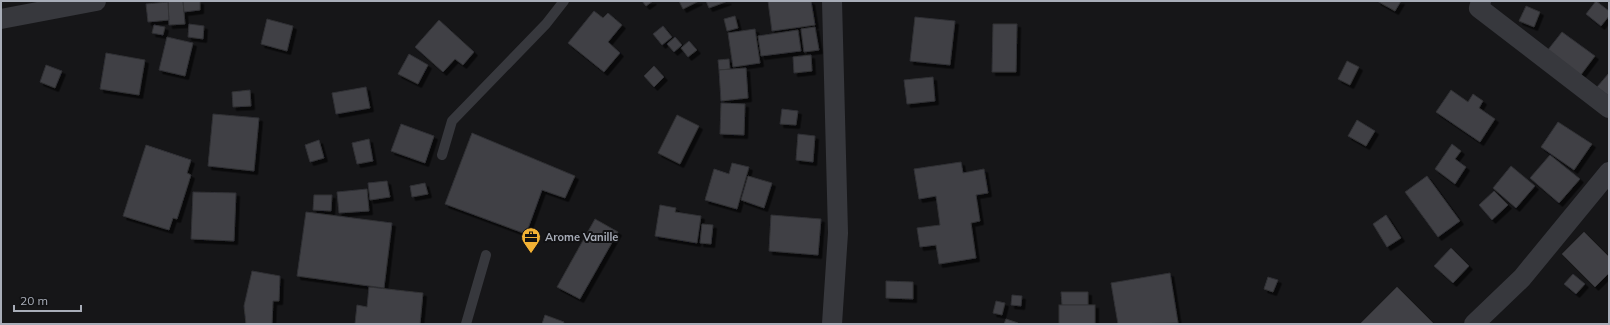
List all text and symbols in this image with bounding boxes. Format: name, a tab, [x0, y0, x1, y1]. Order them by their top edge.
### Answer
office icon: Arome Vanille	[520, 226, 542, 254]
place label: Arome Vanille	[545, 230, 618, 244]
scale bar	[14, 287, 81, 313]
text: 20 m	[20, 293, 48, 308]

